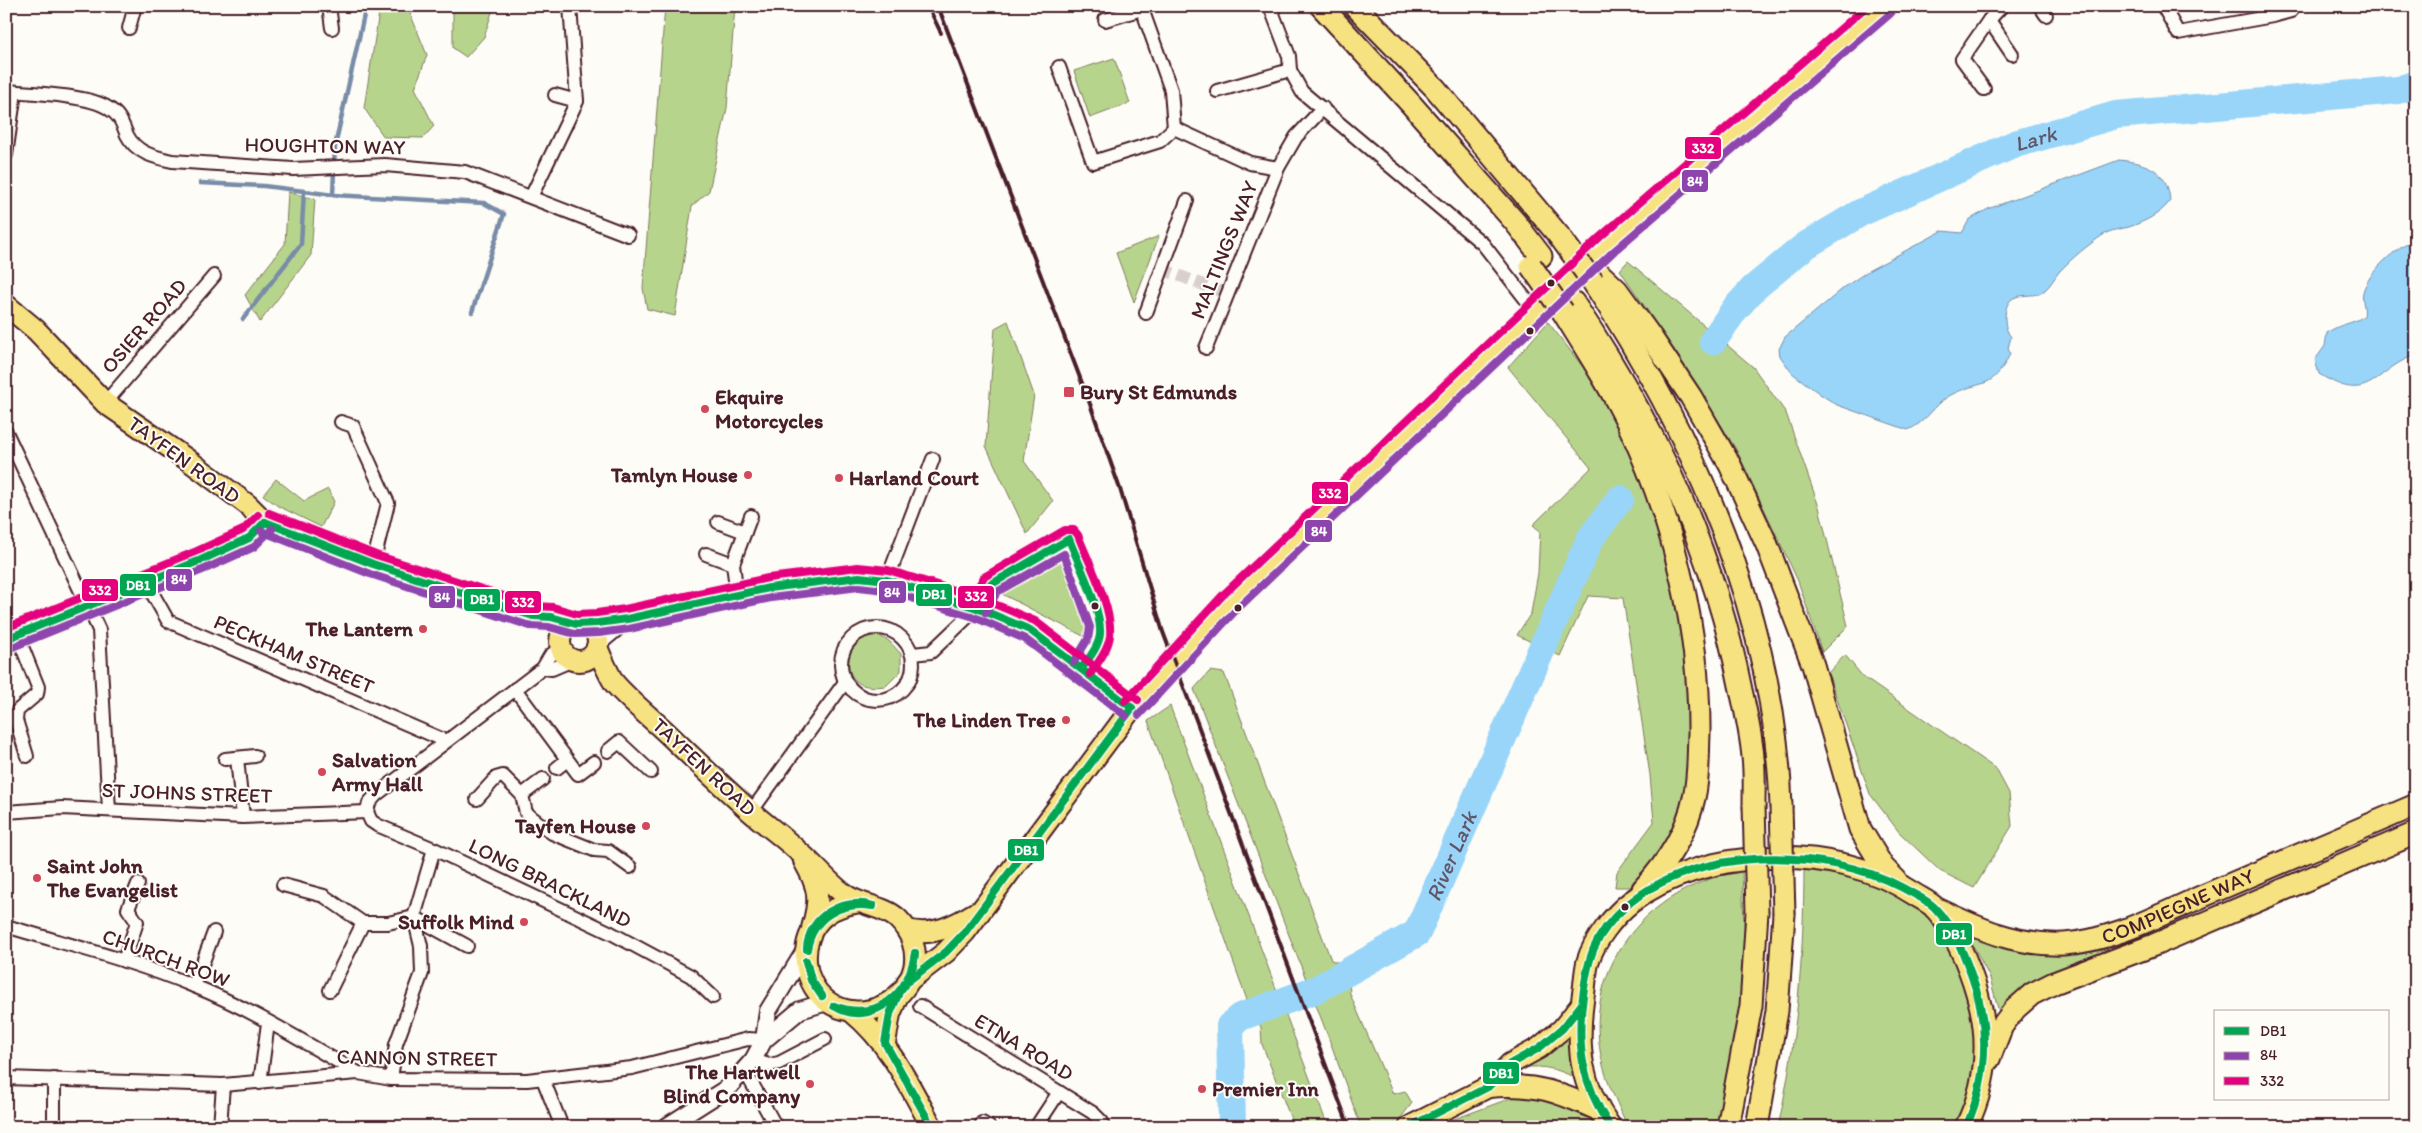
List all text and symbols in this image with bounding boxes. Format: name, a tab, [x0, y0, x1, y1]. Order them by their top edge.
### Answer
water label: Lark	[2011, 119, 2061, 158]
street label: HOUGHTON WAY	[244, 132, 406, 159]
line badge: 332	[1684, 136, 1722, 160]
text: 332	[1692, 140, 1715, 157]
line badge: 84	[1681, 169, 1709, 193]
text: 84	[1687, 173, 1704, 190]
street label: MALTINGS WAY	[1185, 177, 1263, 322]
street label: OSIER ROAD	[96, 273, 192, 378]
unlabelled marker	[1546, 278, 1556, 288]
unlabelled marker	[1525, 326, 1535, 336]
place label: Bury St Edmunds	[1080, 379, 1237, 405]
place label: Ekquire Motorcycles	[715, 384, 823, 434]
marker: Bury St Edmunds	[1062, 385, 1076, 399]
marker: Ekquire Motorcycles	[699, 403, 711, 415]
street label: TAYFEN ROAD	[123, 410, 245, 509]
place label: Tamlyn House	[610, 462, 738, 488]
place label: Harland Court	[849, 465, 979, 490]
marker: Tamlyn House	[742, 469, 754, 481]
marker: Harland Court	[833, 472, 845, 484]
line badge: 332	[1311, 481, 1349, 505]
text: 332	[1319, 485, 1342, 502]
line badge: 84	[1304, 519, 1333, 543]
text: 84	[1311, 523, 1328, 540]
line badge: 84	[165, 568, 193, 592]
text: 84	[171, 571, 188, 588]
line badge: DB1	[119, 573, 157, 597]
text: DB1	[126, 577, 151, 594]
line badge: 332	[81, 578, 119, 602]
line badge: 84	[878, 580, 907, 604]
text: 332	[89, 582, 112, 599]
line badge: DB1	[915, 583, 953, 607]
text: 84	[884, 584, 901, 601]
line badge: 84	[428, 585, 456, 609]
line badge: 332	[957, 585, 995, 609]
text: DB1	[922, 586, 947, 603]
line badge: DB1	[463, 588, 501, 612]
text: 332	[965, 588, 988, 605]
text: 84	[434, 589, 451, 606]
line badge: 332	[504, 590, 542, 614]
text: DB1	[470, 591, 495, 608]
text: 332	[512, 594, 535, 611]
unlabelled marker	[1090, 601, 1100, 611]
unlabelled marker	[1233, 603, 1243, 613]
street label: PECKHAM STREET	[210, 608, 378, 699]
place label: The Lantern	[305, 616, 414, 641]
marker: The Lantern	[417, 623, 429, 635]
place label: The Linden Tree	[912, 707, 1056, 732]
street label: TAYFEN ROAD	[647, 712, 762, 821]
marker: The Linden Tree	[1060, 714, 1072, 726]
place label: Salvation Army Hall	[331, 747, 424, 797]
marker: Salvation Army Hall	[316, 766, 328, 778]
street label: ST JOHNS STREET	[101, 777, 273, 808]
water label: River Lark	[1420, 806, 1483, 905]
place label: Tayfen House	[514, 813, 636, 839]
marker: Tayfen House	[640, 820, 652, 832]
street label: LONG BRACKLAND	[465, 832, 636, 933]
line badge: DB1	[1007, 838, 1045, 862]
text: DB1	[1014, 842, 1039, 859]
place label: Saint John The Evangelist	[46, 853, 178, 903]
street label: COMPIEGNE WAY	[2098, 863, 2258, 949]
marker: Saint John The Evangelist	[31, 872, 43, 884]
unlabelled marker	[1620, 902, 1630, 912]
place label: Suffolk Mind	[398, 909, 514, 934]
marker: Suffolk Mind	[518, 916, 530, 928]
line badge: DB1	[1935, 922, 1973, 946]
street label: CHURCH ROW	[99, 923, 233, 992]
text: DB1	[1942, 926, 1967, 943]
street label: ETNA ROAD	[970, 1007, 1078, 1086]
legend	[2214, 1010, 2390, 1100]
text: DB1	[2260, 1022, 2286, 1040]
street label: CANNON STREET	[336, 1044, 498, 1071]
text: 84	[2260, 1046, 2277, 1064]
place label: The Hartwell Blind Company	[663, 1059, 801, 1109]
line badge: DB1	[1482, 1061, 1520, 1085]
text: DB1	[1489, 1065, 1514, 1082]
text: 332	[2260, 1072, 2284, 1090]
place label: Premier Inn	[1212, 1076, 1320, 1101]
marker: The Hartwell Blind Company	[804, 1078, 816, 1090]
marker: Premier Inn	[1196, 1083, 1208, 1095]

